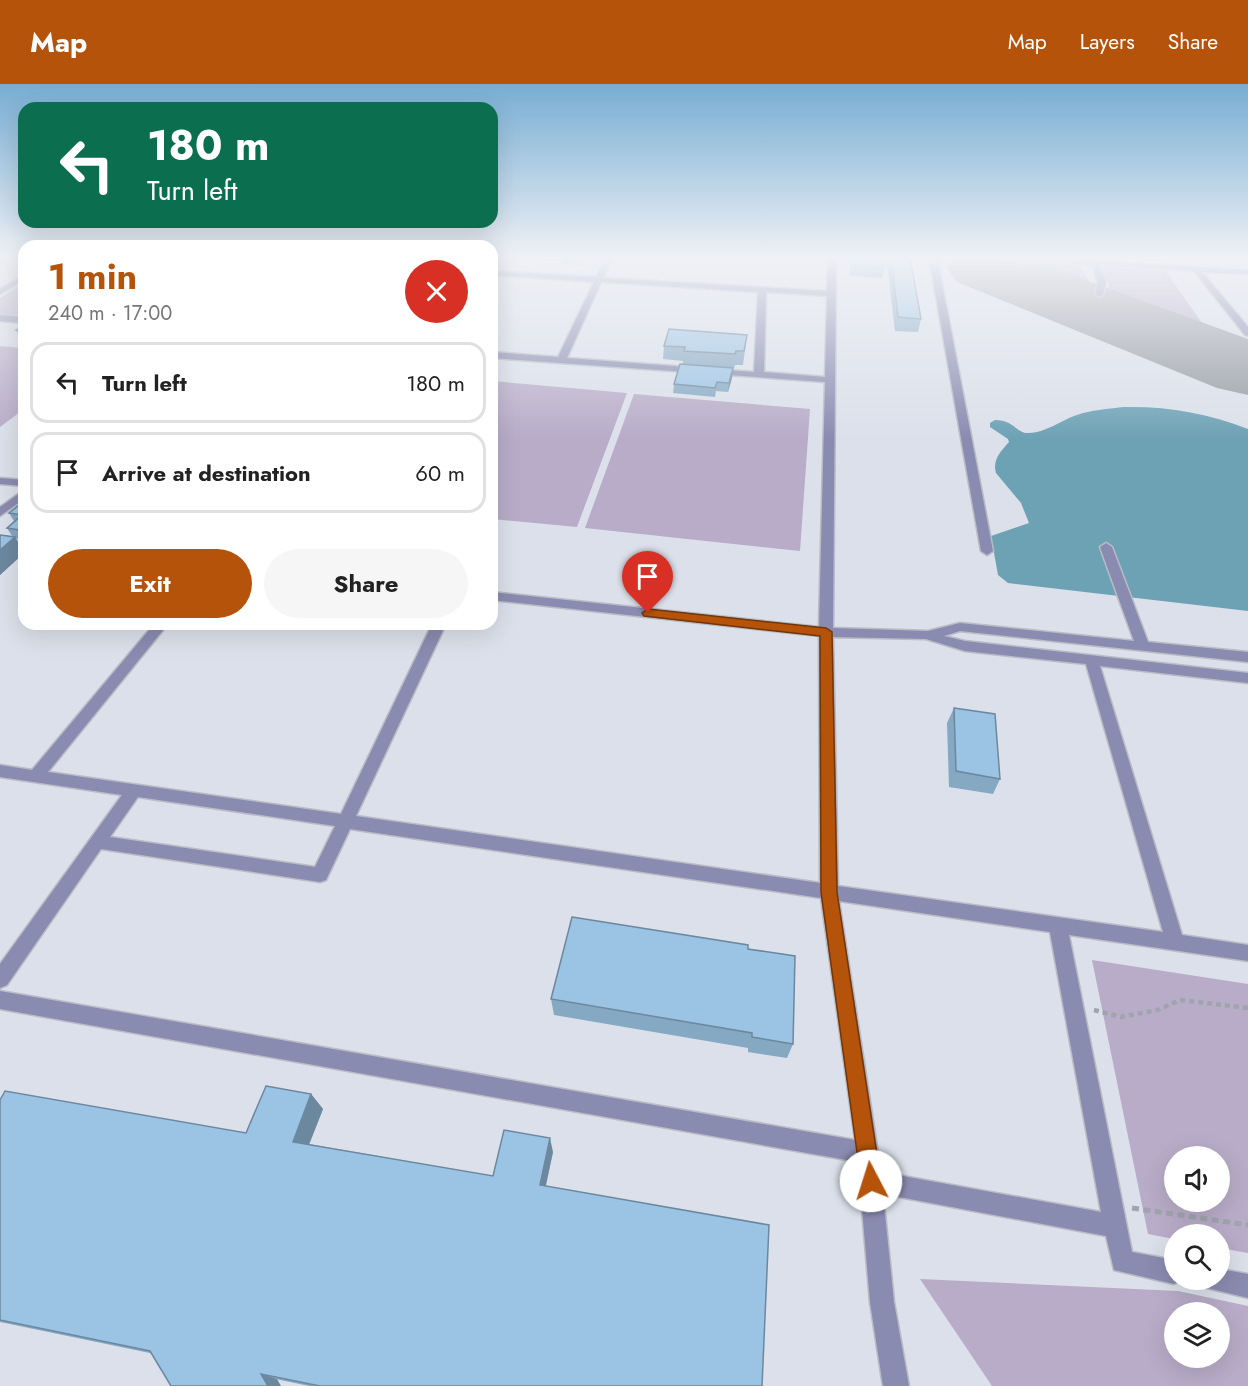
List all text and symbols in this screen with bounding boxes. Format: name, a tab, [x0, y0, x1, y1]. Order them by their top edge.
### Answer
text: Map	[30, 22, 87, 63]
text: Map	[1008, 27, 1047, 57]
text: Layers	[1080, 27, 1135, 57]
text: Share	[1168, 27, 1218, 57]
text: 180 m	[147, 115, 270, 176]
icon: left	[48, 126, 126, 204]
text: Turn left	[147, 171, 237, 210]
text: 1 min	[48, 250, 137, 302]
button: close	[405, 260, 468, 323]
text: 240 m · 17:00	[48, 299, 172, 328]
icon: left	[51, 366, 84, 399]
text: Turn left	[102, 367, 187, 399]
text: 180 m	[406, 367, 465, 399]
icon: arrive	[51, 456, 84, 489]
text: Arrive at destination	[102, 457, 311, 489]
text: 60 m	[415, 457, 465, 489]
button: Exit	[48, 549, 252, 618]
button: Share	[264, 549, 468, 618]
pin	[622, 551, 673, 613]
icon: arrive	[631, 560, 664, 593]
map controls	[1164, 1146, 1230, 1368]
button: sound	[1164, 1146, 1230, 1212]
position arrow	[839, 1149, 903, 1213]
button: search	[1164, 1224, 1230, 1290]
button: layers	[1164, 1302, 1230, 1368]

